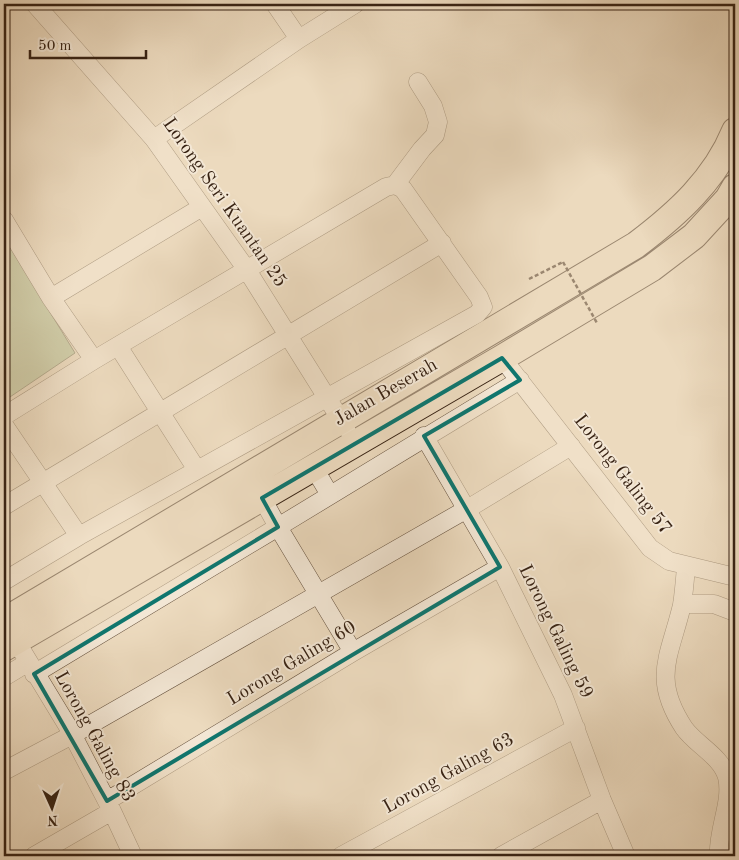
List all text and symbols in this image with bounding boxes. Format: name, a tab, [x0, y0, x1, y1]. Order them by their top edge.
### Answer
scale bar	[30, 28, 146, 60]
text: 50 m	[38, 39, 72, 54]
street label: Lorong Seri Kuantan 25	[158, 115, 290, 291]
street label: Jalan Beserah	[331, 356, 441, 430]
street label: Lorong Galing 57	[569, 411, 675, 539]
street label: Lorong Galing 59	[514, 562, 596, 702]
street label: Lorong Galing 60	[224, 618, 360, 710]
street label: Lorong Galing 83	[50, 668, 138, 806]
street label: Lorong Galing 63	[380, 730, 518, 818]
north arrow	[28, 782, 78, 832]
text: N	[47, 813, 58, 827]

